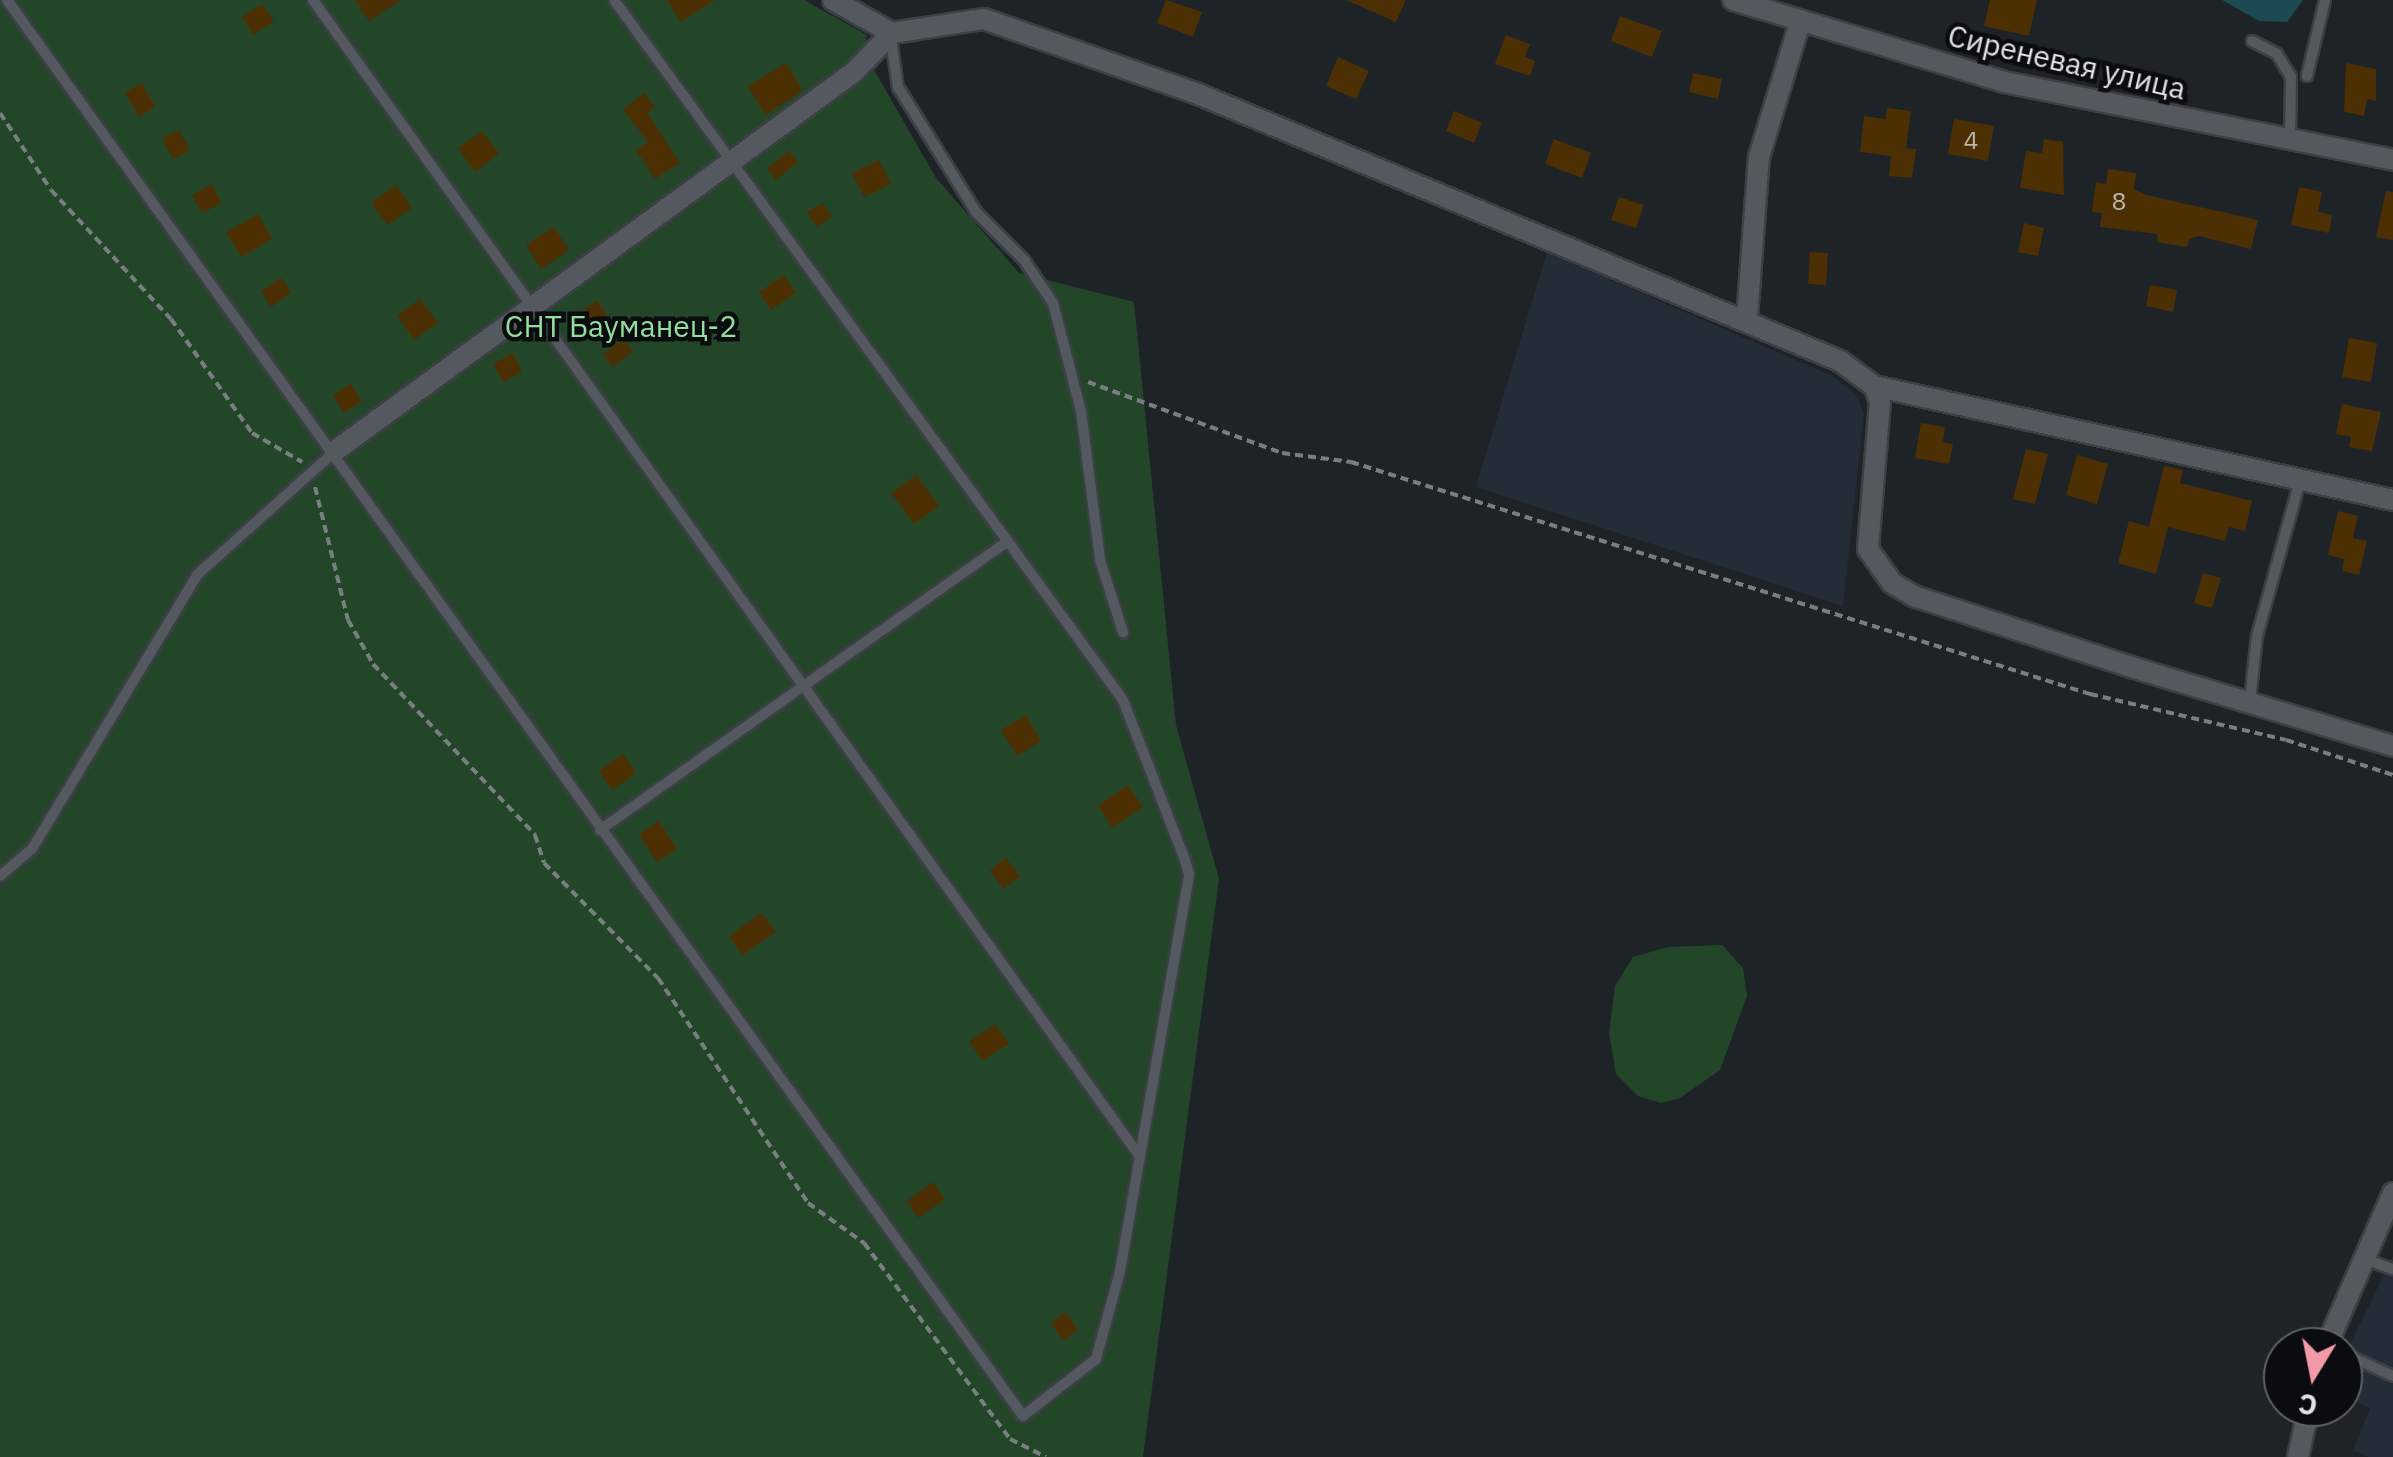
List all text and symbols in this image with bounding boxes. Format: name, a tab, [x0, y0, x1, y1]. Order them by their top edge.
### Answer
street label: Сиреневая улица	[1945, 17, 2189, 107]
house number: 4	[1964, 125, 1978, 155]
house number: 8	[2112, 186, 2126, 216]
park label: СНТ Бауманец-2	[505, 308, 737, 344]
north arrow	[2263, 1327, 2363, 1427]
text: С	[2296, 1385, 2320, 1425]

